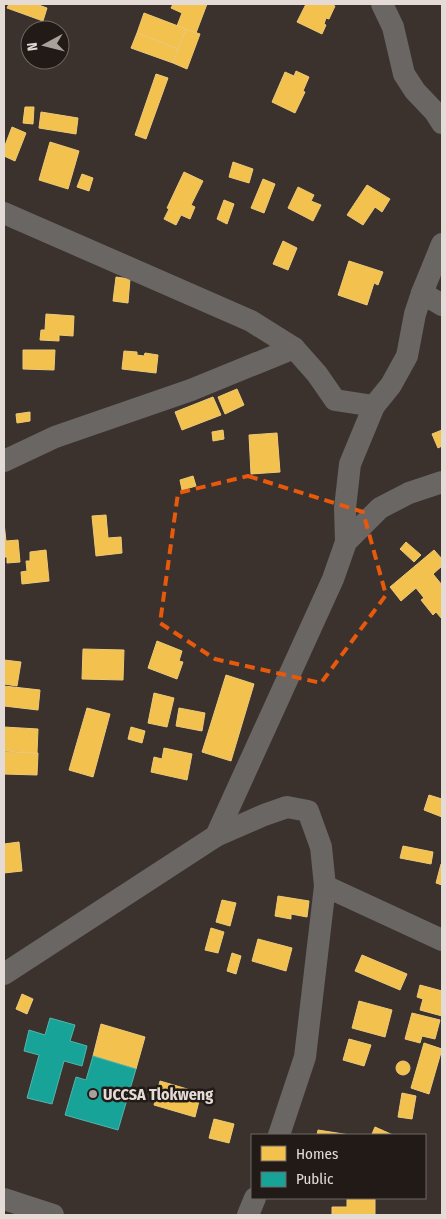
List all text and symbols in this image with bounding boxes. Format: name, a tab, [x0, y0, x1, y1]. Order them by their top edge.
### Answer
north arrow	[20, 20, 70, 70]
text: N	[24, 41, 42, 52]
place label: UCCSA Tlokweng	[103, 1085, 213, 1104]
marker: UCCSA Tlokweng	[87, 1088, 99, 1100]
legend	[251, 1134, 426, 1199]
text: Homes	[296, 1145, 338, 1163]
text: Public	[296, 1170, 334, 1188]

